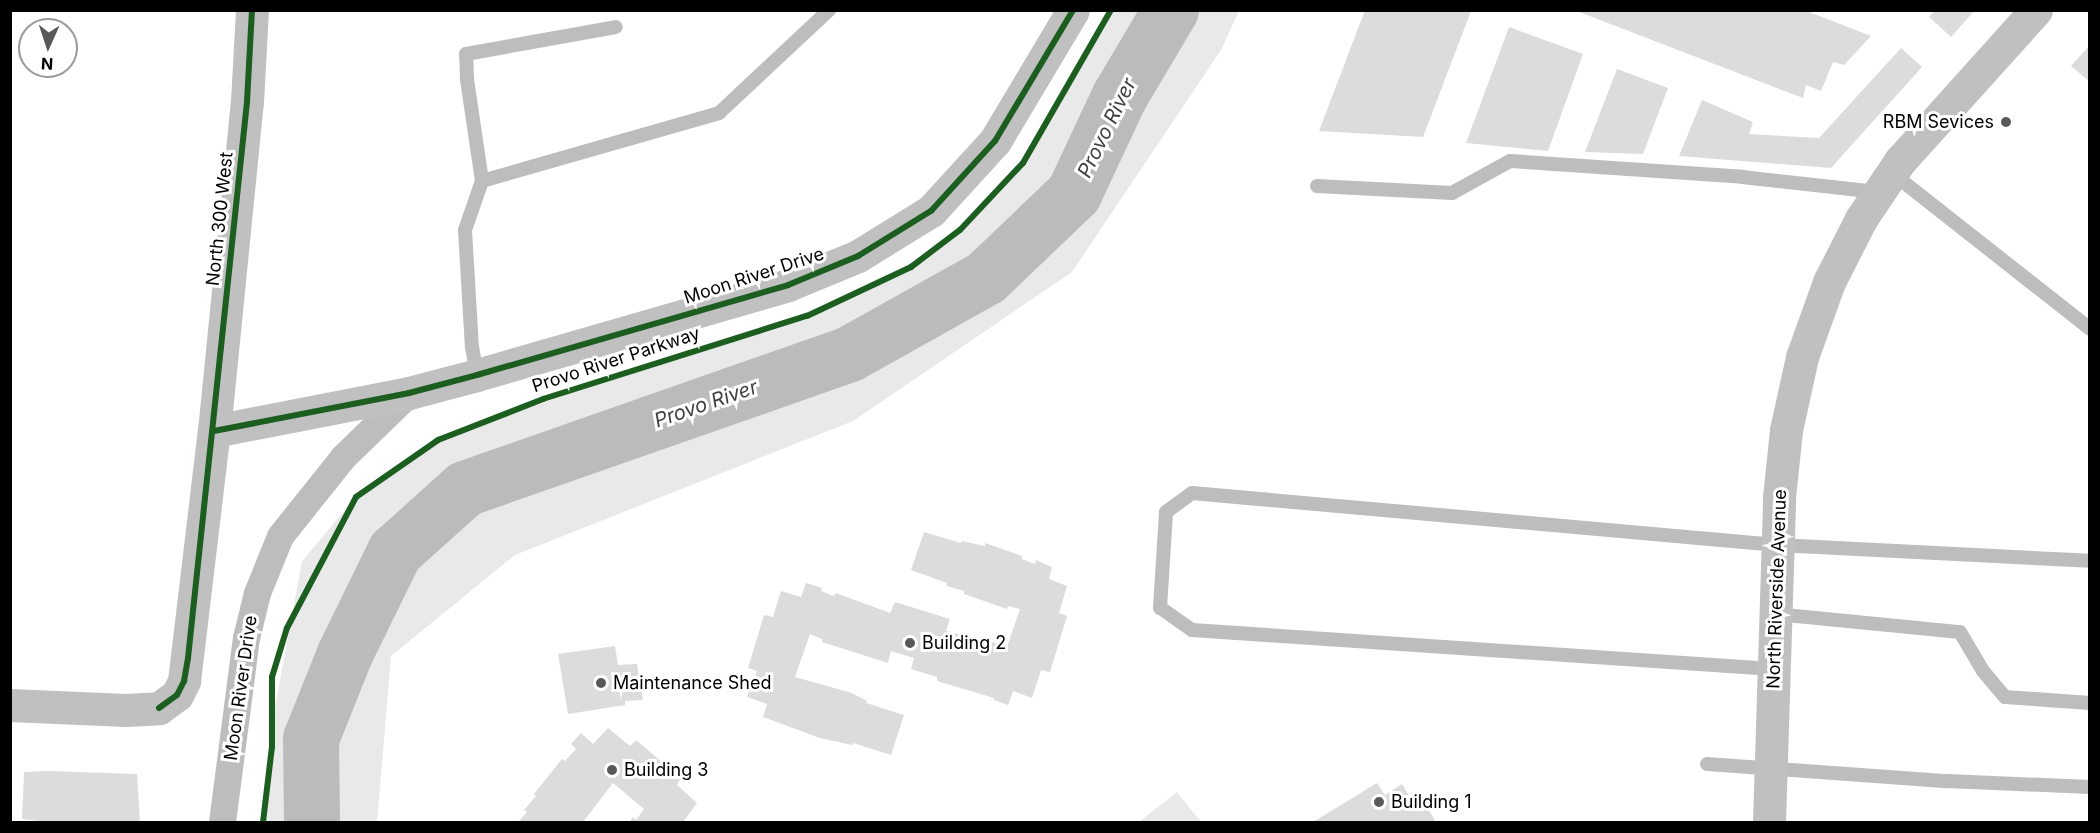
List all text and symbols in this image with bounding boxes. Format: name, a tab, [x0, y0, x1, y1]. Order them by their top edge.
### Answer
north arrow	[18, 18, 78, 78]
text: N	[41, 54, 54, 74]
water label: Provo River	[1073, 74, 1141, 182]
place label: RBM Sevices	[1883, 111, 1994, 133]
marker: RBM Sevices	[1999, 115, 2013, 129]
street label: North 300 West	[202, 151, 238, 287]
street label: Moon River Drive	[681, 243, 827, 309]
street label: Provo River Parkway	[529, 323, 703, 397]
water label: Provo River	[651, 375, 761, 433]
street label: North Riverside Avenue	[1763, 489, 1791, 689]
street label: Moon River Drive	[220, 614, 262, 762]
place label: Building 2	[922, 632, 1006, 654]
marker: Building 2	[903, 636, 917, 650]
place label: Maintenance Shed	[613, 672, 771, 694]
marker: Maintenance Shed	[594, 676, 608, 690]
place label: Building 3	[624, 759, 708, 781]
marker: Building 3	[605, 763, 619, 777]
place label: Building 1	[1391, 791, 1472, 813]
marker: Building 1	[1372, 795, 1386, 809]

